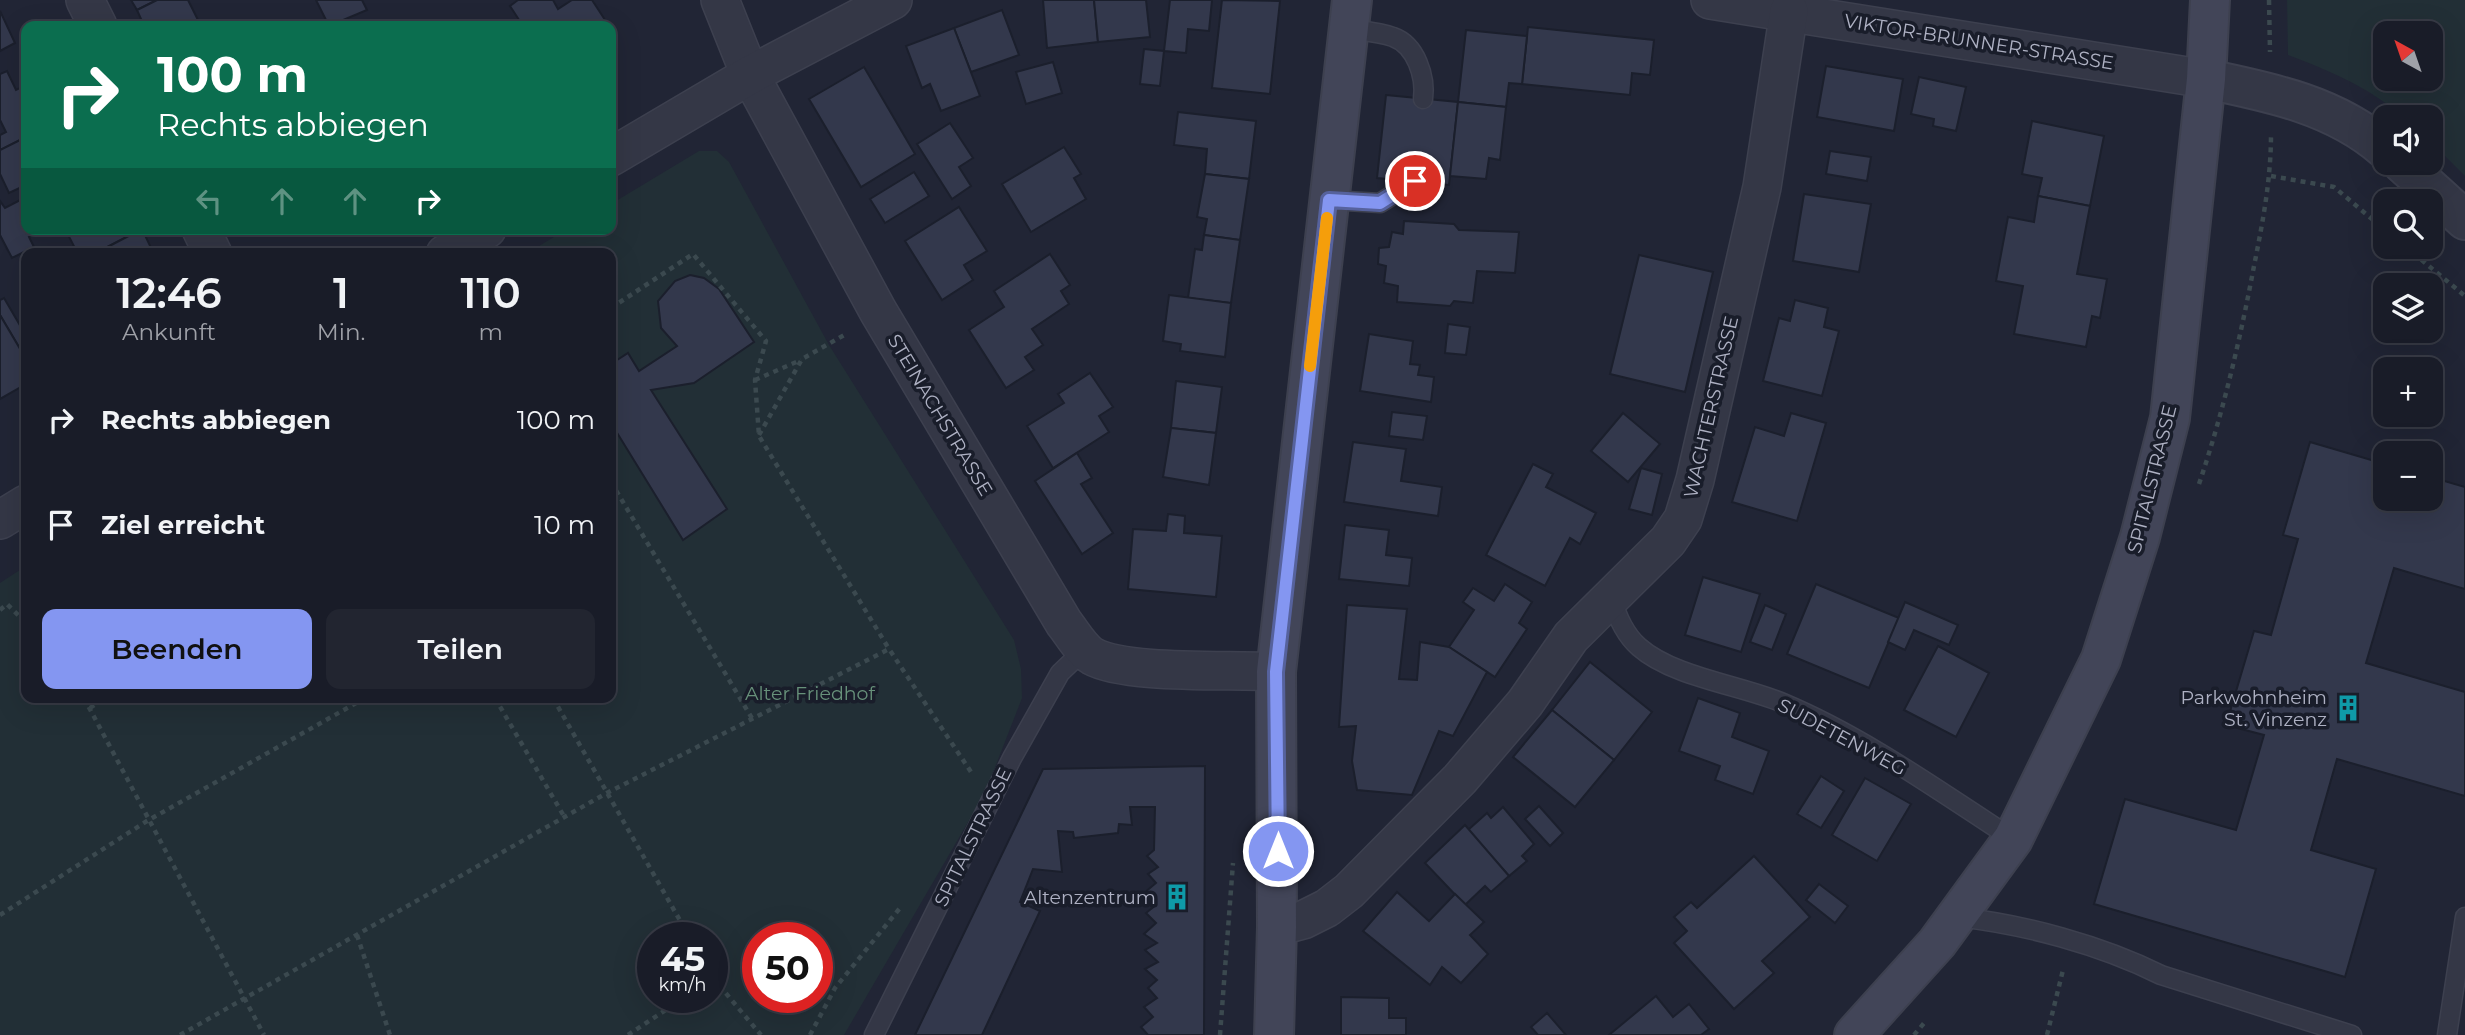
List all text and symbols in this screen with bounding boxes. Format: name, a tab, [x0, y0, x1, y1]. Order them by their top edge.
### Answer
street label: VIKTOR-BRUNNER-STRASSE	[1843, 9, 2115, 75]
north arrow	[2373, 21, 2443, 91]
map controls	[2373, 21, 2443, 511]
text: 100 m	[157, 45, 308, 104]
icon: right	[42, 49, 133, 140]
text: Rechts abbiegen	[157, 105, 429, 144]
button: sound	[2373, 105, 2443, 175]
pin	[1385, 151, 1445, 211]
icon: arrive	[1396, 162, 1434, 200]
icon: left	[190, 182, 228, 220]
icon: ahead	[263, 182, 301, 220]
icon: ahead	[336, 182, 374, 220]
icon: right	[409, 182, 447, 220]
button: search	[2373, 189, 2443, 259]
text: 12:46	[116, 267, 222, 319]
text: 1	[333, 267, 349, 319]
text: 110	[461, 267, 521, 319]
button: layers	[2373, 273, 2443, 343]
street label: WACHTERSTRASSE	[1679, 314, 1743, 500]
text: Ankunft	[122, 318, 216, 346]
text: Min.	[317, 318, 365, 346]
text: m	[478, 318, 503, 346]
street label: STEINACHSTRASSE	[883, 330, 997, 500]
button: +	[2373, 357, 2443, 427]
icon: right	[42, 401, 80, 439]
street label: SPITALSTRASSE	[2122, 403, 2182, 555]
text: Rechts abbiegen	[101, 404, 331, 436]
text: 100 m	[517, 404, 595, 436]
button: −	[2373, 441, 2443, 511]
icon: arrive	[42, 506, 80, 544]
text: Ziel erreicht	[101, 509, 265, 541]
text: 10 m	[534, 509, 595, 541]
button: Beenden	[42, 609, 312, 689]
button: Teilen	[326, 609, 595, 689]
park label: Alter Friedhof	[745, 682, 877, 705]
place label: Parkwohnheim St. Vinzenz	[2181, 686, 2327, 731]
street label: SUDETENWEG	[1774, 693, 1910, 781]
building icon: Parkwohnheim St. Vinzenz	[2333, 693, 2363, 723]
street label: SPITALSTRASSE	[929, 764, 1017, 910]
position arrow	[1241, 814, 1315, 888]
building icon: Altenzentrum	[1162, 882, 1192, 912]
place label: Altenzentrum	[1024, 886, 1156, 909]
speed limit sign: 50	[742, 922, 833, 1013]
text: 45	[660, 937, 705, 980]
text: km/h	[658, 974, 707, 996]

